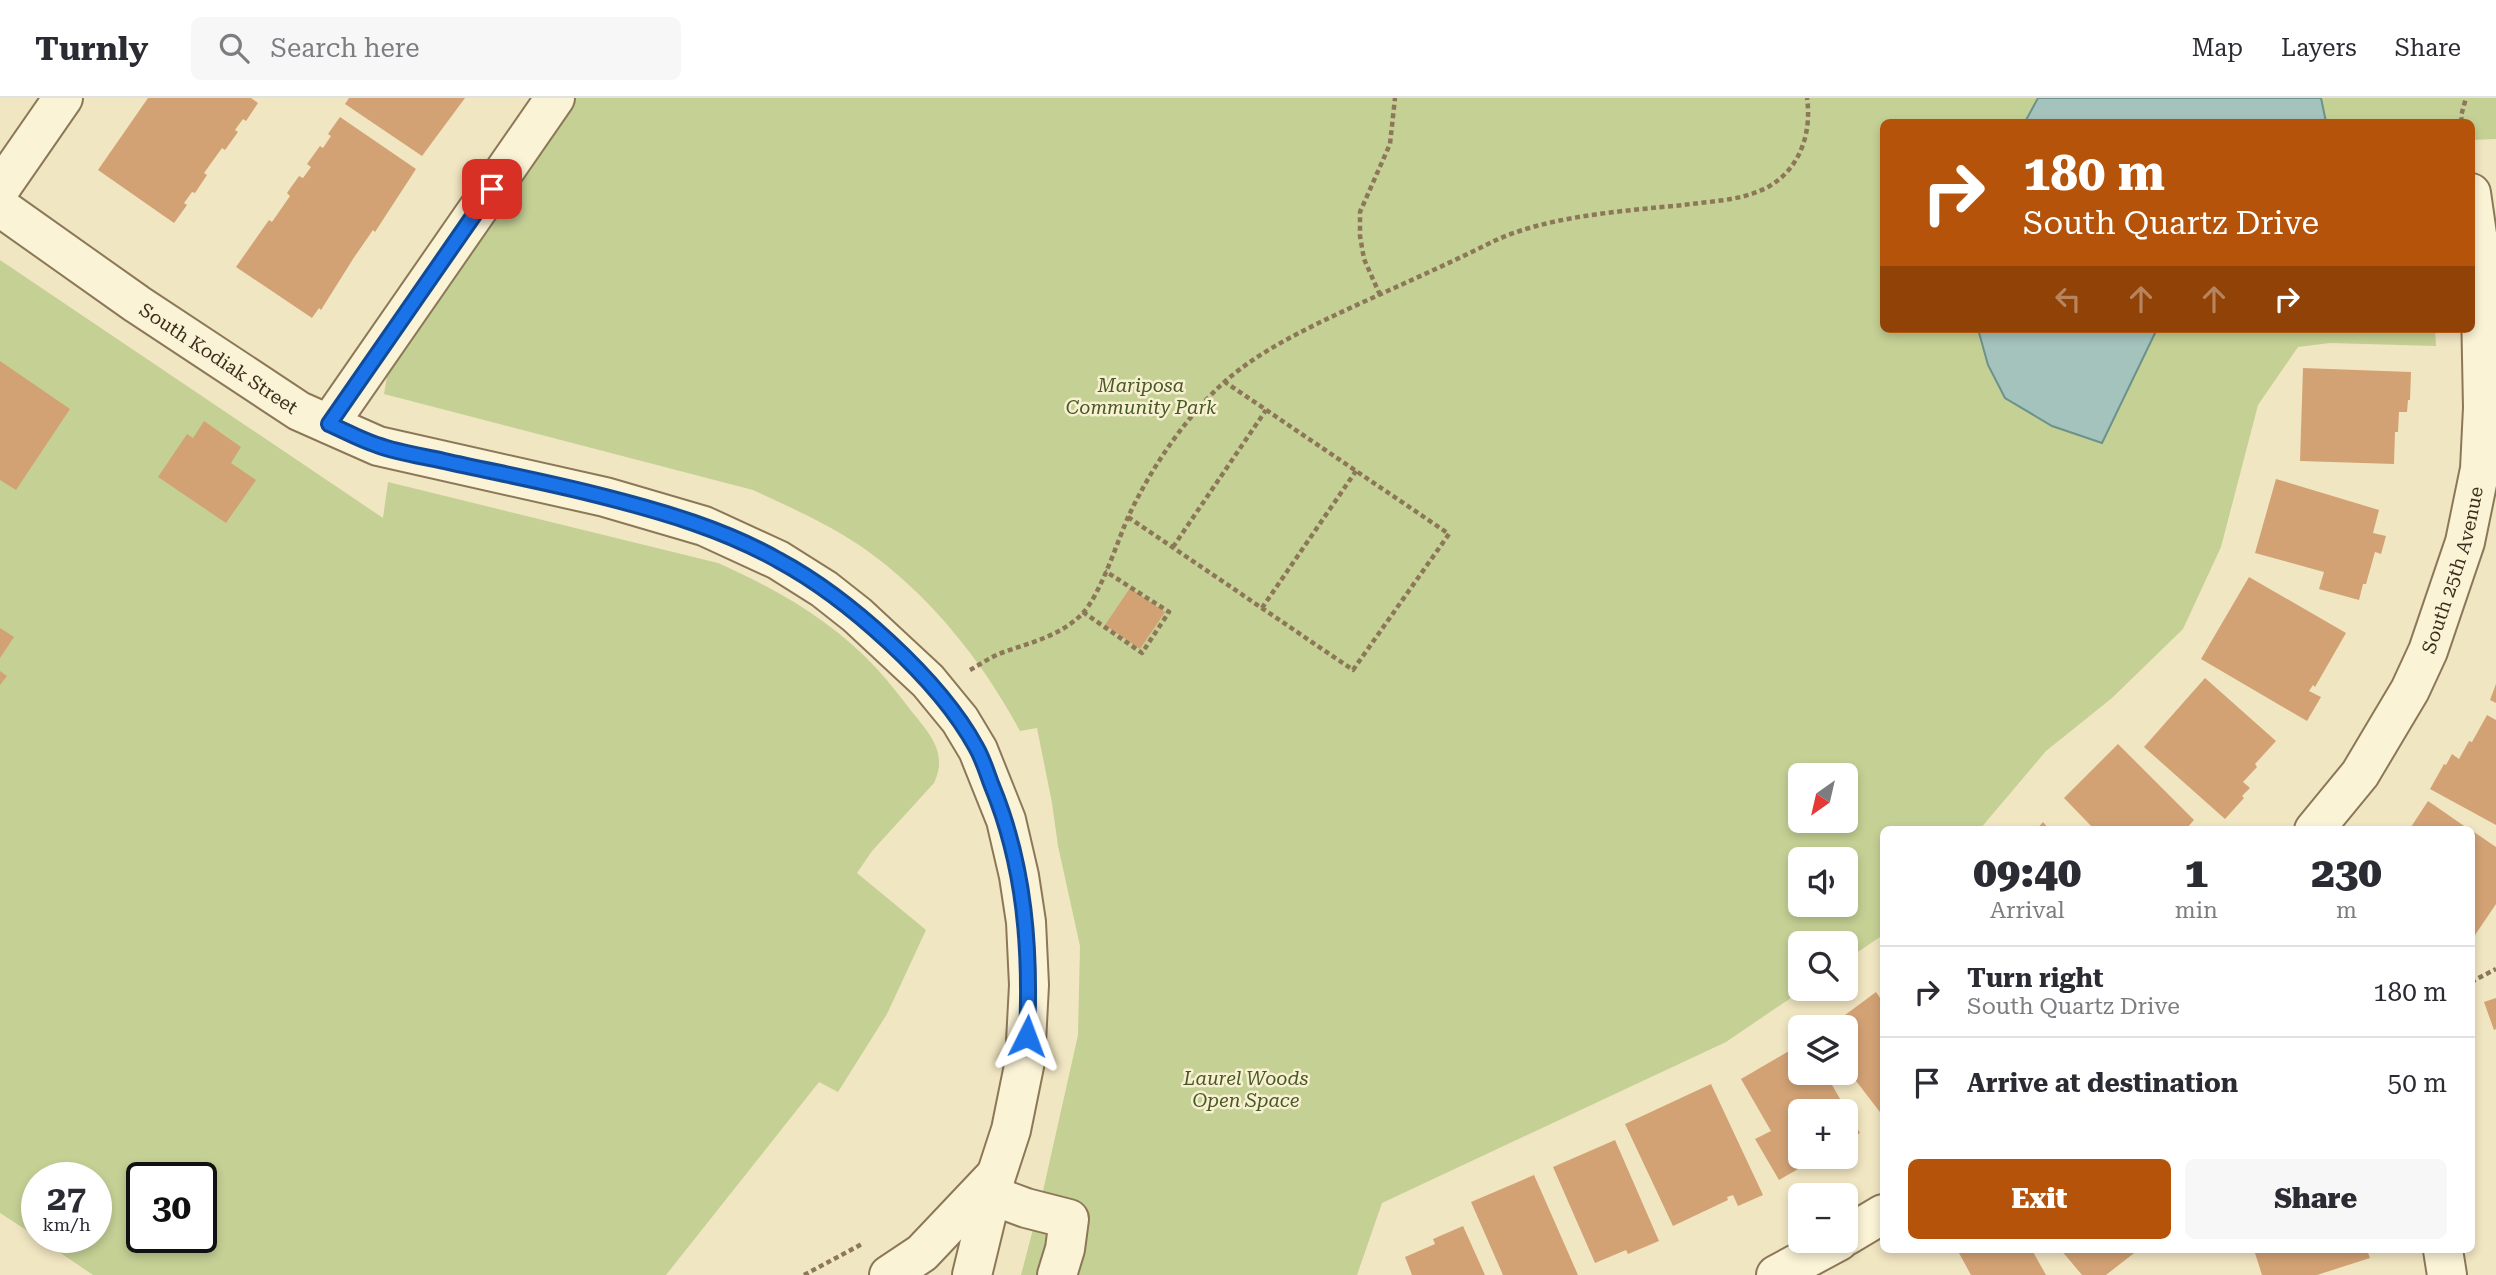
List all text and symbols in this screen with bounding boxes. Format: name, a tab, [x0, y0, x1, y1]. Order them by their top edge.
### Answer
search box	[191, 17, 681, 80]
text: Turnly	[35, 29, 149, 68]
icon: search	[215, 29, 253, 67]
text: Search here	[271, 33, 419, 63]
text: Map	[2192, 34, 2243, 62]
text: Layers	[2281, 34, 2357, 62]
text: Share	[2395, 34, 2461, 62]
text: 180 m	[2023, 145, 2165, 202]
icon: right	[1908, 147, 1999, 238]
pin	[462, 159, 522, 219]
icon: arrive	[473, 170, 511, 208]
text: South Quartz Drive	[2023, 204, 2319, 242]
icon: left	[2049, 280, 2087, 318]
icon: ahead	[2122, 280, 2160, 318]
icon: ahead	[2195, 280, 2233, 318]
icon: right	[2268, 280, 2306, 318]
street label: South Kodiak Street	[135, 298, 302, 419]
park label: Mariposa Community Park	[1066, 374, 1217, 419]
street label: South 25th Avenue	[2416, 484, 2488, 657]
north arrow	[1788, 763, 1858, 833]
map controls	[1788, 763, 1858, 1253]
button: sound	[1788, 847, 1858, 917]
text: 09:40	[1973, 848, 2081, 897]
text: 1	[2184, 848, 2208, 897]
text: 230	[2311, 848, 2382, 897]
text: Arrival	[1990, 897, 2065, 924]
text: min	[2175, 897, 2218, 924]
text: m	[2336, 897, 2357, 924]
button: search	[1788, 931, 1858, 1001]
text: Turn right	[1967, 963, 2103, 993]
icon: right	[1908, 973, 1946, 1011]
text: 180 m	[2373, 977, 2447, 1007]
text: South Quartz Drive	[1967, 993, 2180, 1020]
position arrow	[990, 999, 1064, 1073]
button: layers	[1788, 1015, 1858, 1085]
icon: arrive	[1908, 1064, 1946, 1102]
park label: Laurel Woods Open Space	[1183, 1067, 1309, 1112]
text: Arrive at destination	[1967, 1068, 2238, 1098]
text: 50 m	[2388, 1068, 2447, 1098]
button: +	[1788, 1099, 1858, 1169]
button: Exit	[1908, 1159, 2171, 1239]
button: Share	[2185, 1159, 2447, 1239]
speed limit sign: 30	[126, 1162, 217, 1253]
text: 27	[47, 1178, 86, 1219]
button: −	[1788, 1183, 1858, 1253]
text: km/h	[42, 1214, 91, 1235]

